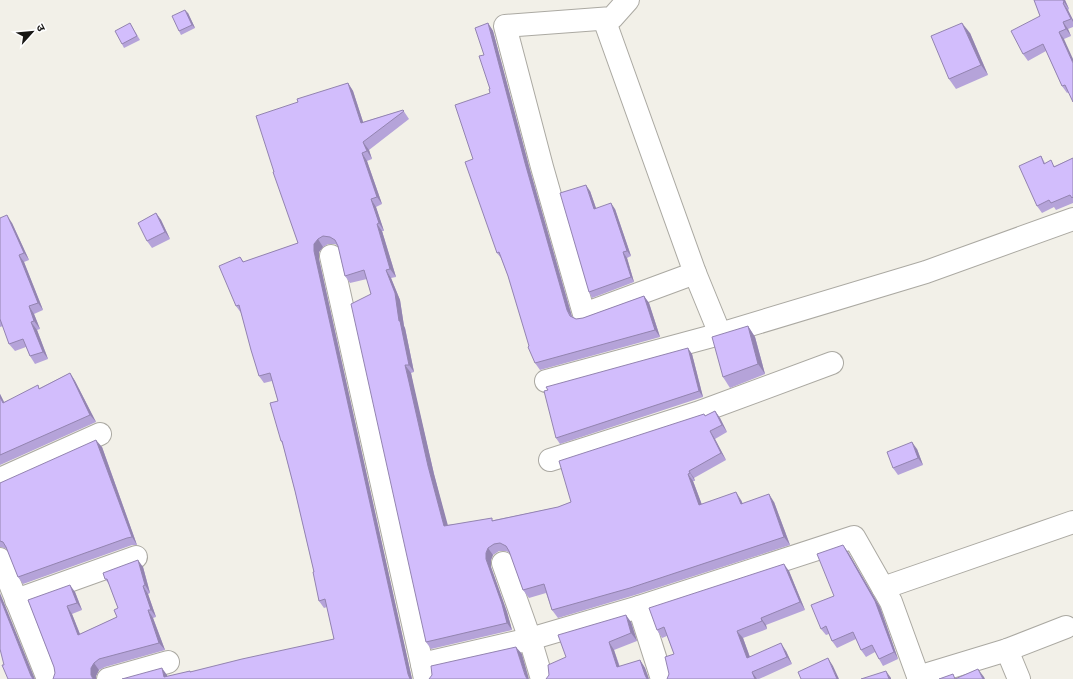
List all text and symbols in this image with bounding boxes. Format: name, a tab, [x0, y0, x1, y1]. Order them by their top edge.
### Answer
north arrow	[12, 12, 52, 52]
text: उ	[33, 22, 48, 34]

